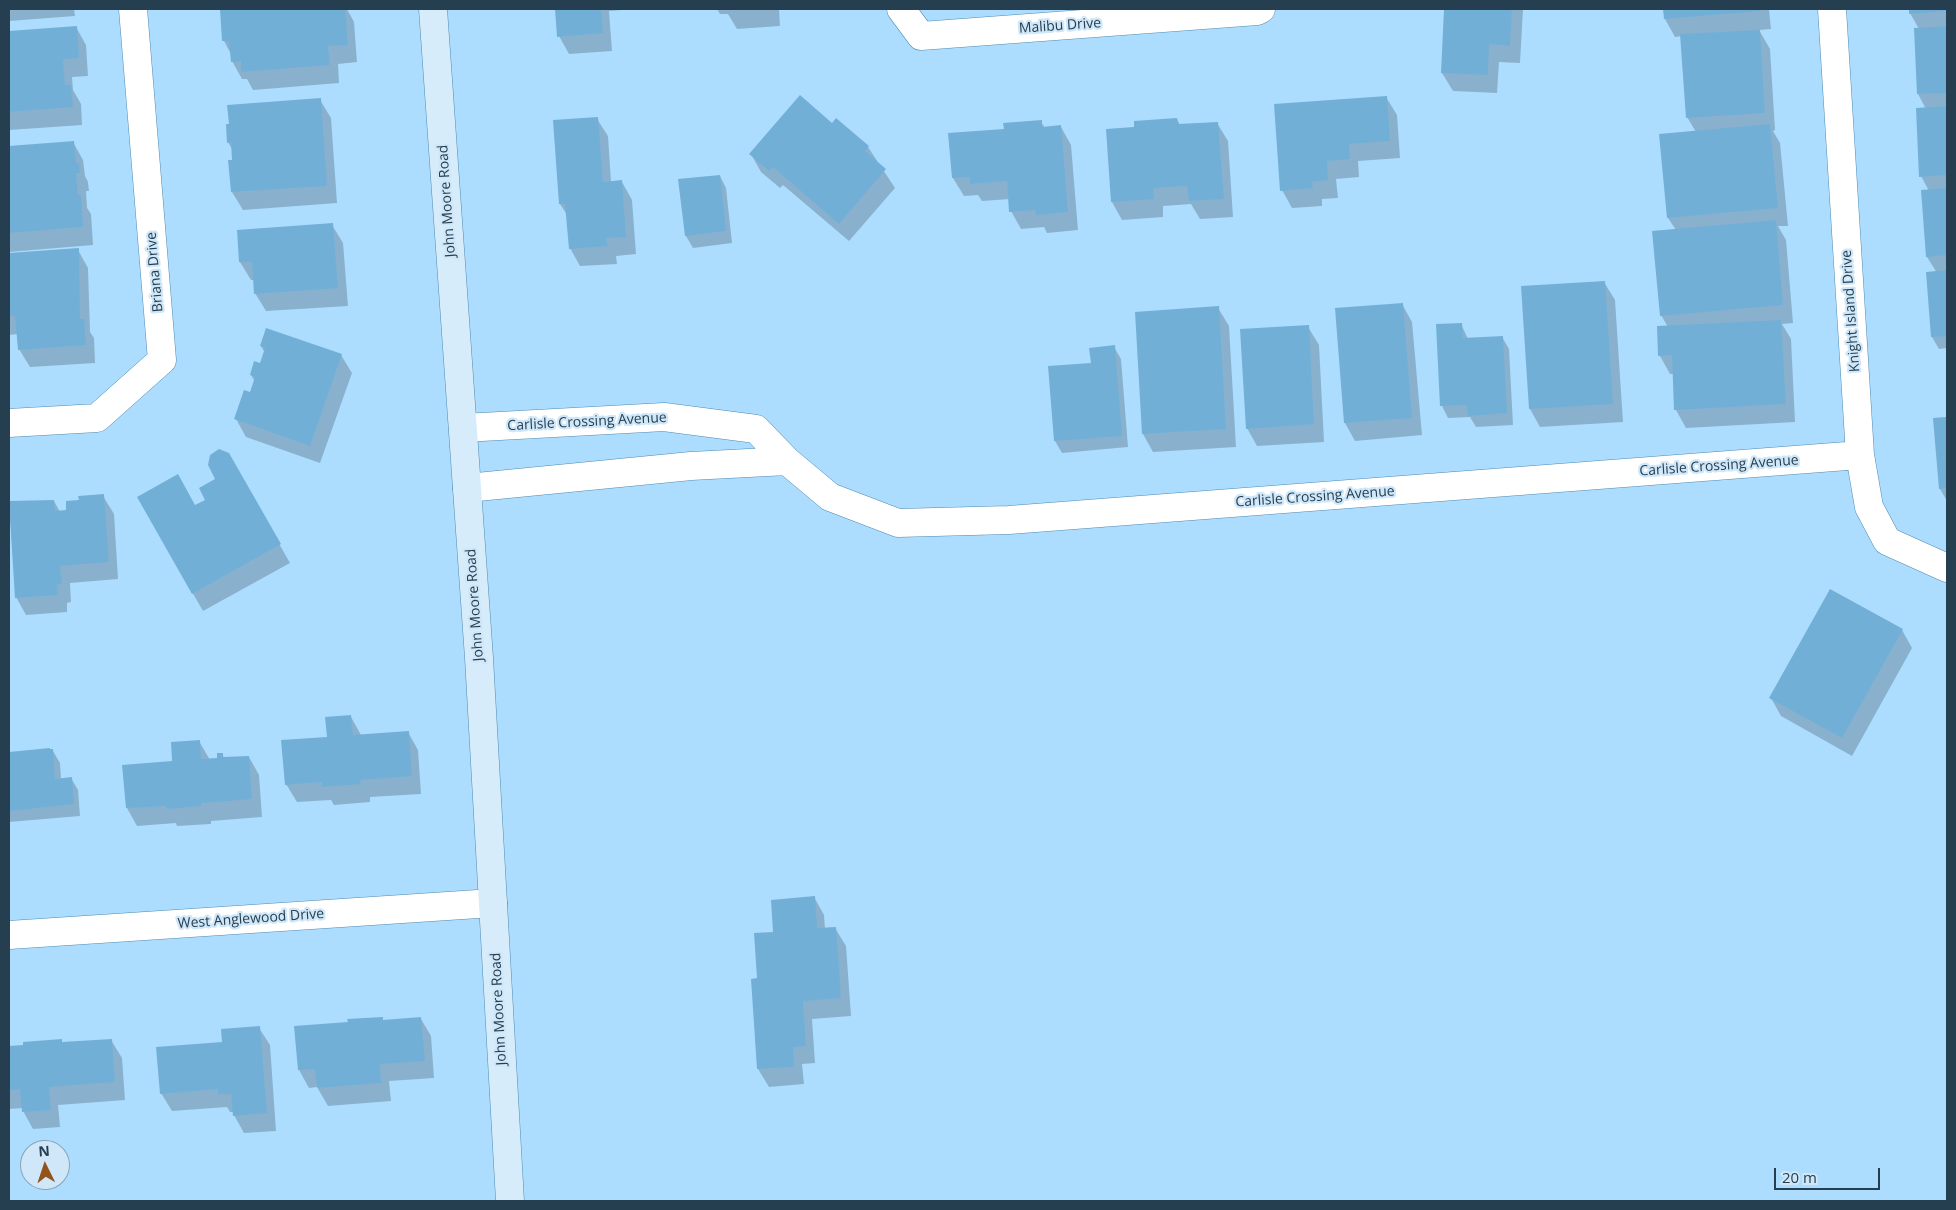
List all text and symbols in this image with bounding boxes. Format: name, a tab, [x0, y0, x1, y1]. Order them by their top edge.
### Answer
street label: Malibu Drive	[1018, 15, 1102, 37]
street label: John Moore Road	[435, 144, 459, 258]
street label: Briana Drive	[143, 231, 167, 313]
street label: Knight Island Drive	[1838, 249, 1864, 373]
street label: Carlisle Crossing Avenue	[507, 409, 667, 435]
street label: Carlisle Crossing Avenue	[1639, 452, 1799, 480]
street label: Carlisle Crossing Avenue	[1235, 483, 1395, 511]
street label: John Moore Road	[463, 548, 487, 662]
street label: West Anglewood Drive	[177, 906, 325, 932]
street label: John Moore Road	[488, 952, 510, 1066]
north arrow	[20, 1140, 70, 1190]
text: N	[38, 1141, 50, 1160]
scale bar	[1776, 1158, 1882, 1190]
text: 20 m	[1782, 1167, 1817, 1187]

